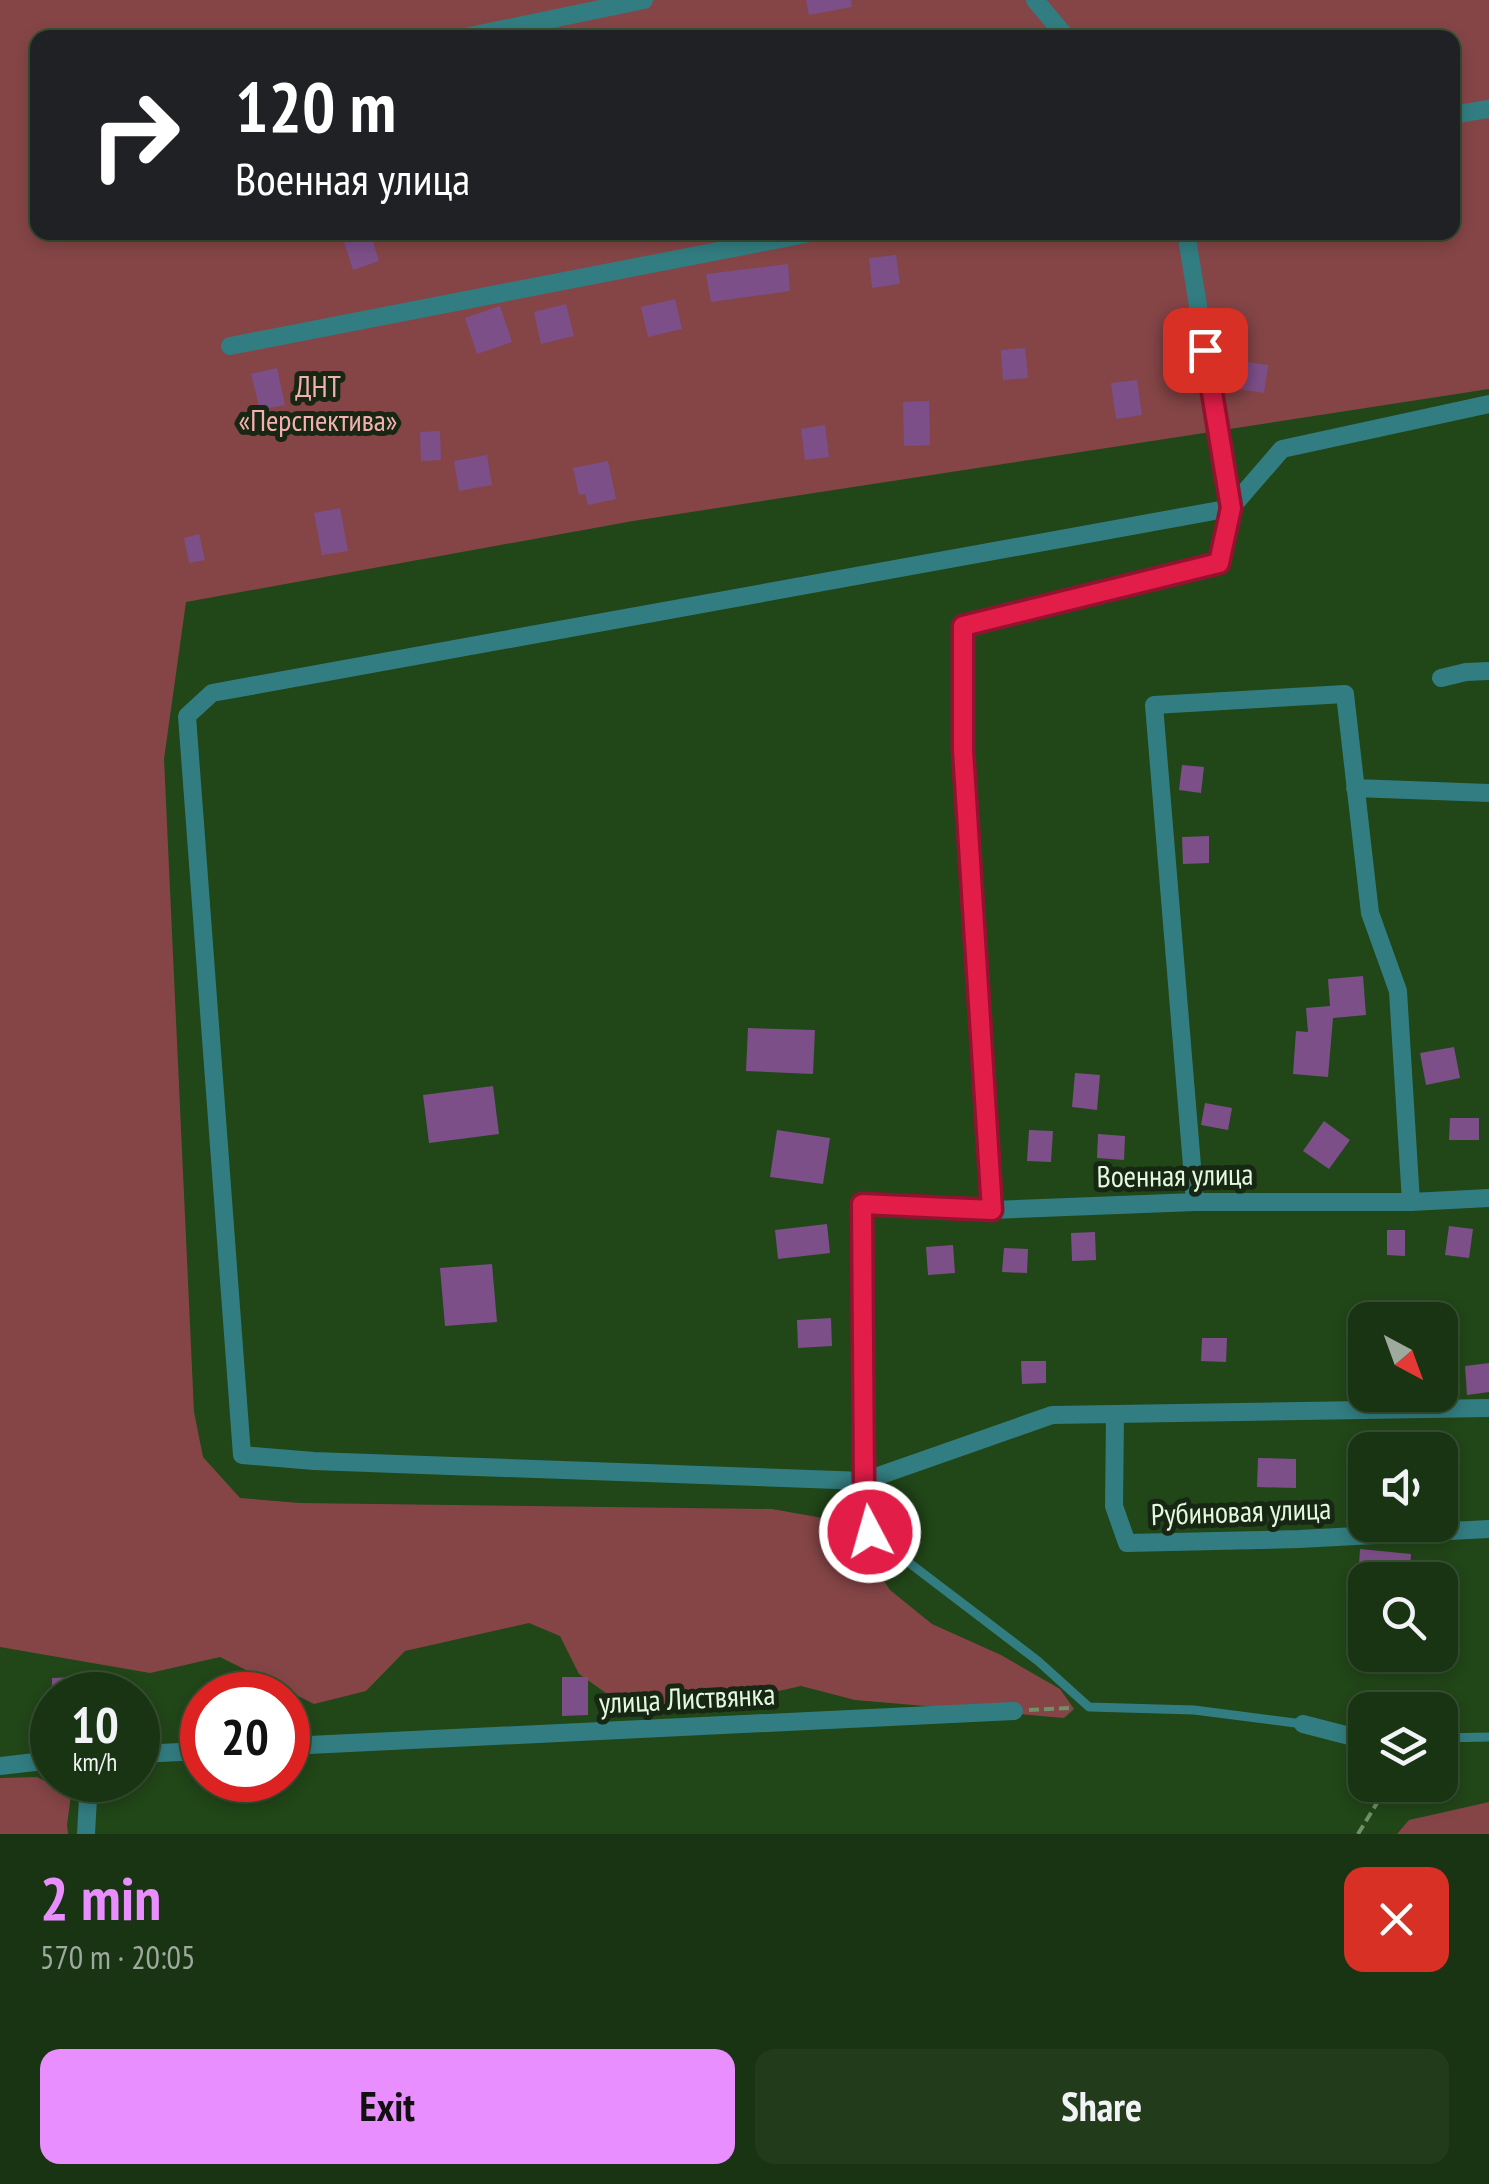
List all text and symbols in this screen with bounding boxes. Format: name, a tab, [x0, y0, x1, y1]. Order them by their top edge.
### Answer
text: 120 m	[235, 61, 396, 151]
icon: right	[70, 70, 200, 200]
text: Военная улица	[235, 149, 470, 207]
pin	[1163, 308, 1248, 393]
icon: arrive	[1178, 323, 1233, 378]
park label: ДНТ «Перспектива»	[239, 366, 397, 439]
street label: Военная улица	[1096, 1154, 1254, 1195]
north arrow	[1348, 1302, 1458, 1412]
map controls	[1348, 1302, 1458, 1802]
button: sound	[1348, 1432, 1458, 1542]
position arrow	[818, 1480, 922, 1584]
street label: Рубиновая улица	[1150, 1488, 1332, 1533]
button: search	[1348, 1562, 1458, 1672]
speed limit sign: 20	[180, 1672, 310, 1802]
street label: улица Листвянка	[598, 1673, 776, 1722]
text: 10	[71, 1692, 119, 1757]
button: layers	[1348, 1692, 1458, 1802]
text: km/h	[73, 1746, 117, 1778]
text: 2 min	[40, 1859, 161, 1937]
button: close	[1344, 1867, 1449, 1972]
text: 570 m · 20:05	[40, 1936, 195, 1978]
button: Exit	[40, 2049, 735, 2164]
button: Share	[755, 2049, 1449, 2164]

